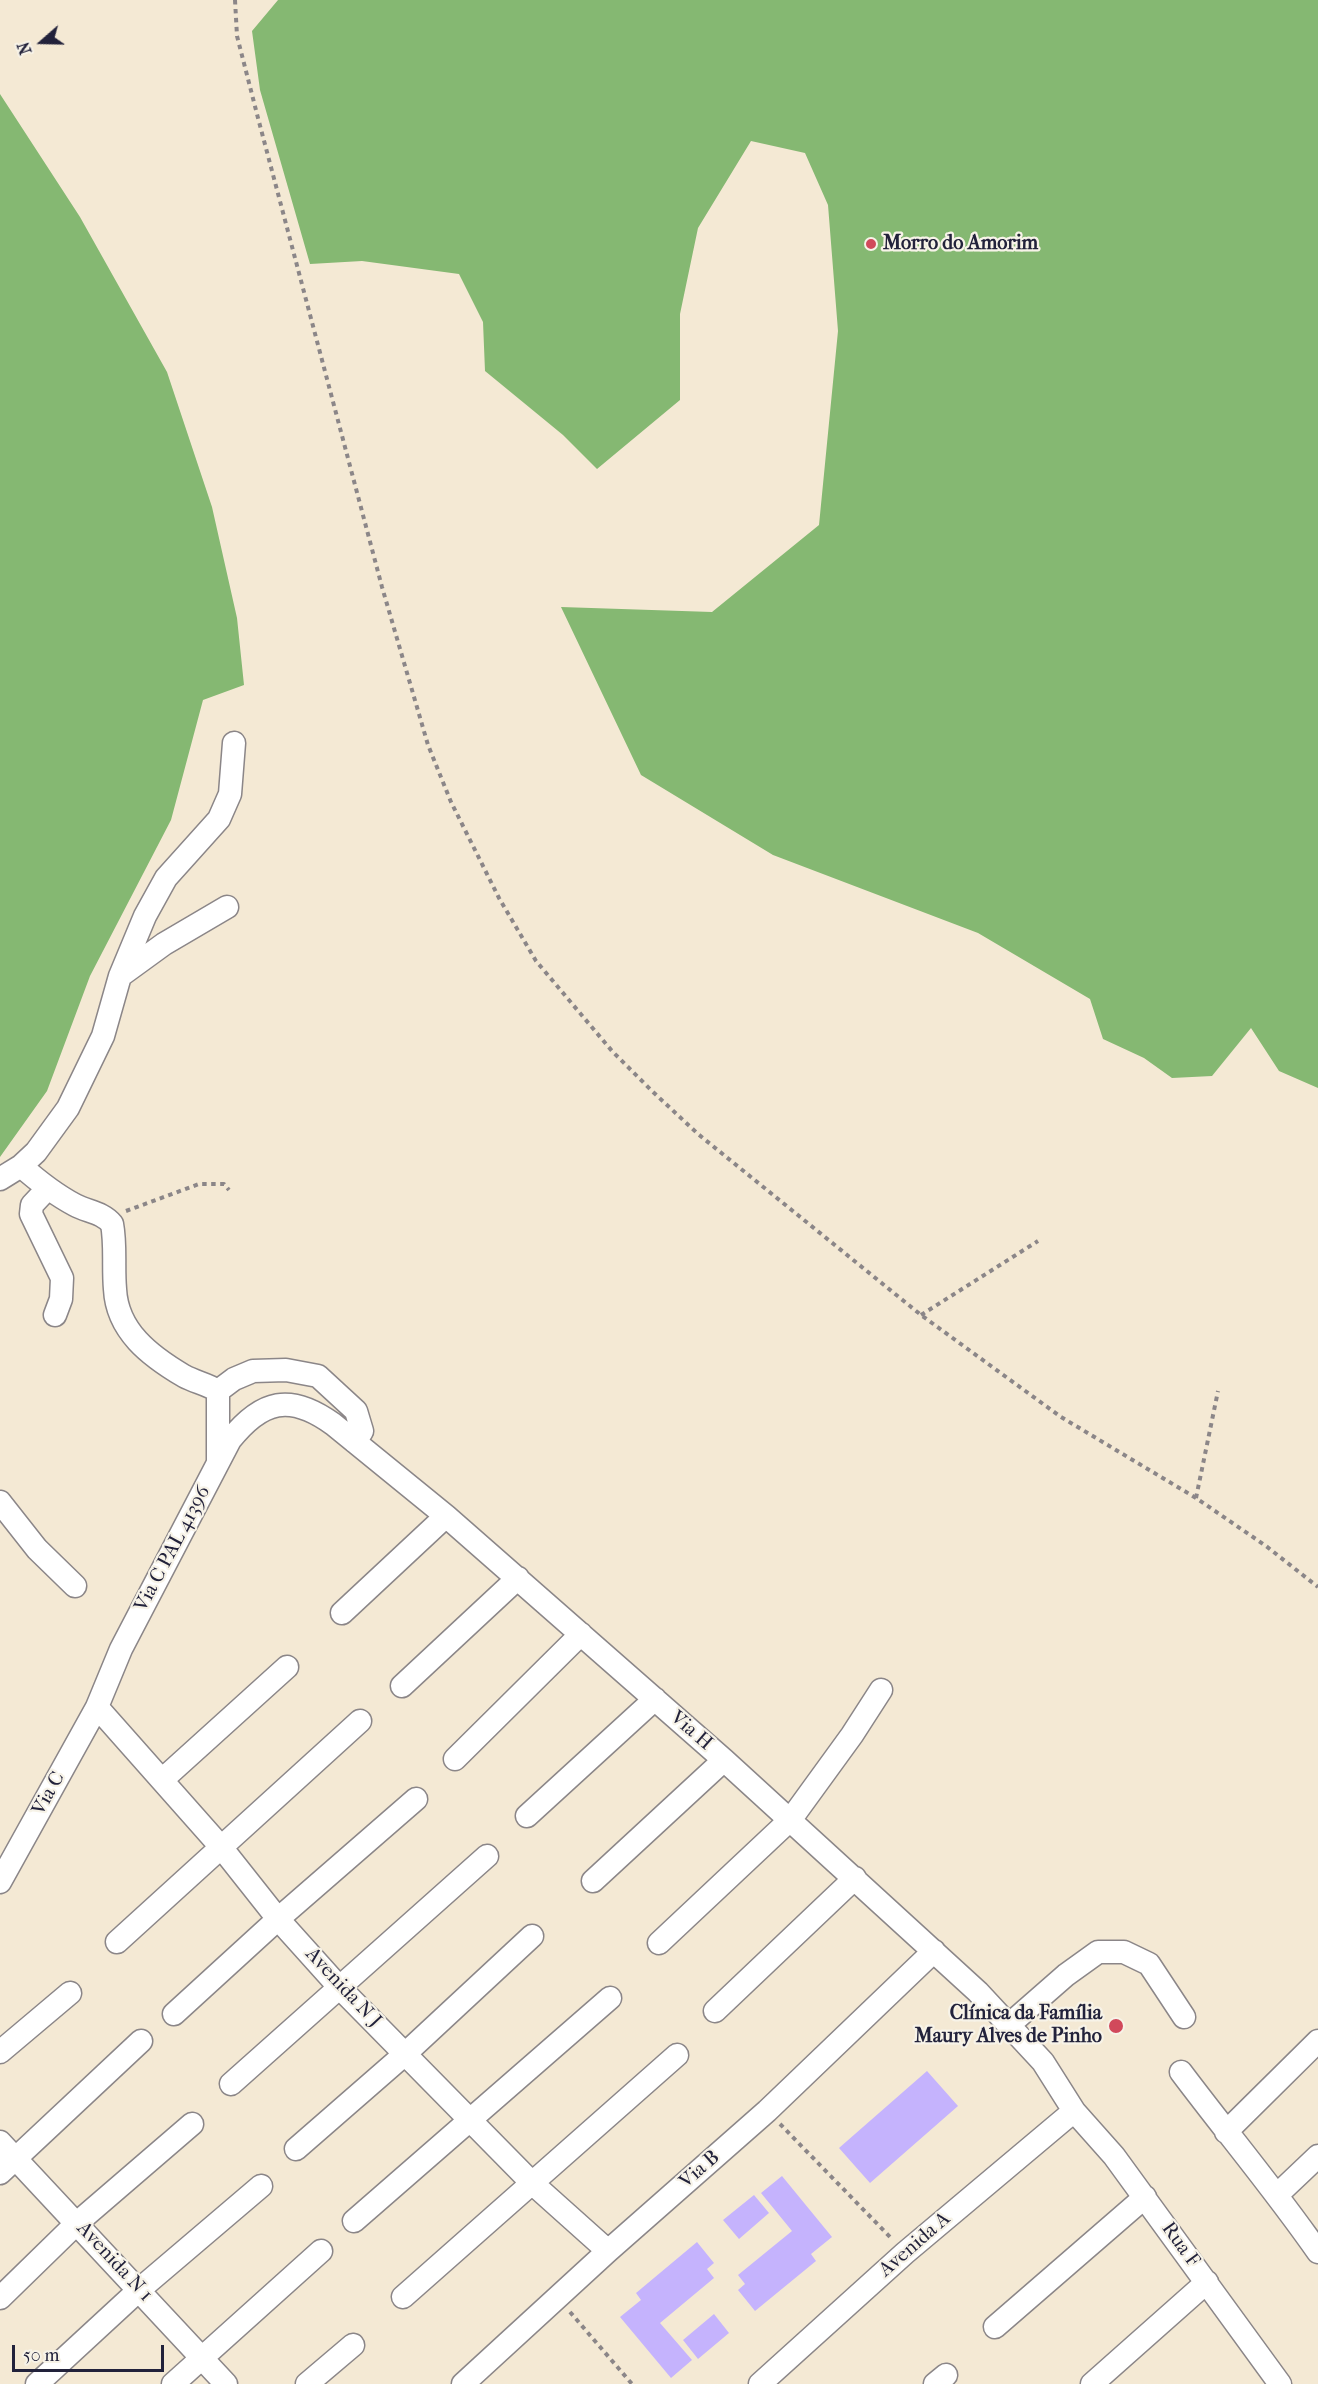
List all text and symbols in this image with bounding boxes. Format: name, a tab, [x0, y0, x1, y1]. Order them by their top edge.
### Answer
north arrow	[12, 12, 72, 72]
text: N	[14, 39, 36, 57]
place label: Morro do Amorim	[883, 232, 1038, 256]
marker: Morro do Amorim	[864, 237, 878, 251]
street label: Via C PAL 41396	[130, 1482, 216, 1616]
street label: Via H	[665, 1706, 717, 1756]
street label: Via C	[27, 1768, 71, 1820]
street label: Avenida N J	[300, 1943, 386, 2033]
place label: Clínica da Família Maury Alves de Pinho	[914, 2002, 1102, 2049]
marker: Clínica da Família Maury Alves de Pinho	[1107, 2017, 1125, 2035]
street label: Via B	[675, 2146, 725, 2194]
street label: Avenida A	[874, 2207, 956, 2283]
street label: Avenida N 1	[71, 2217, 157, 2307]
street label: Rua F	[1156, 2218, 1204, 2272]
scale bar	[15, 2333, 166, 2371]
text: 50 m	[23, 2345, 59, 2366]

